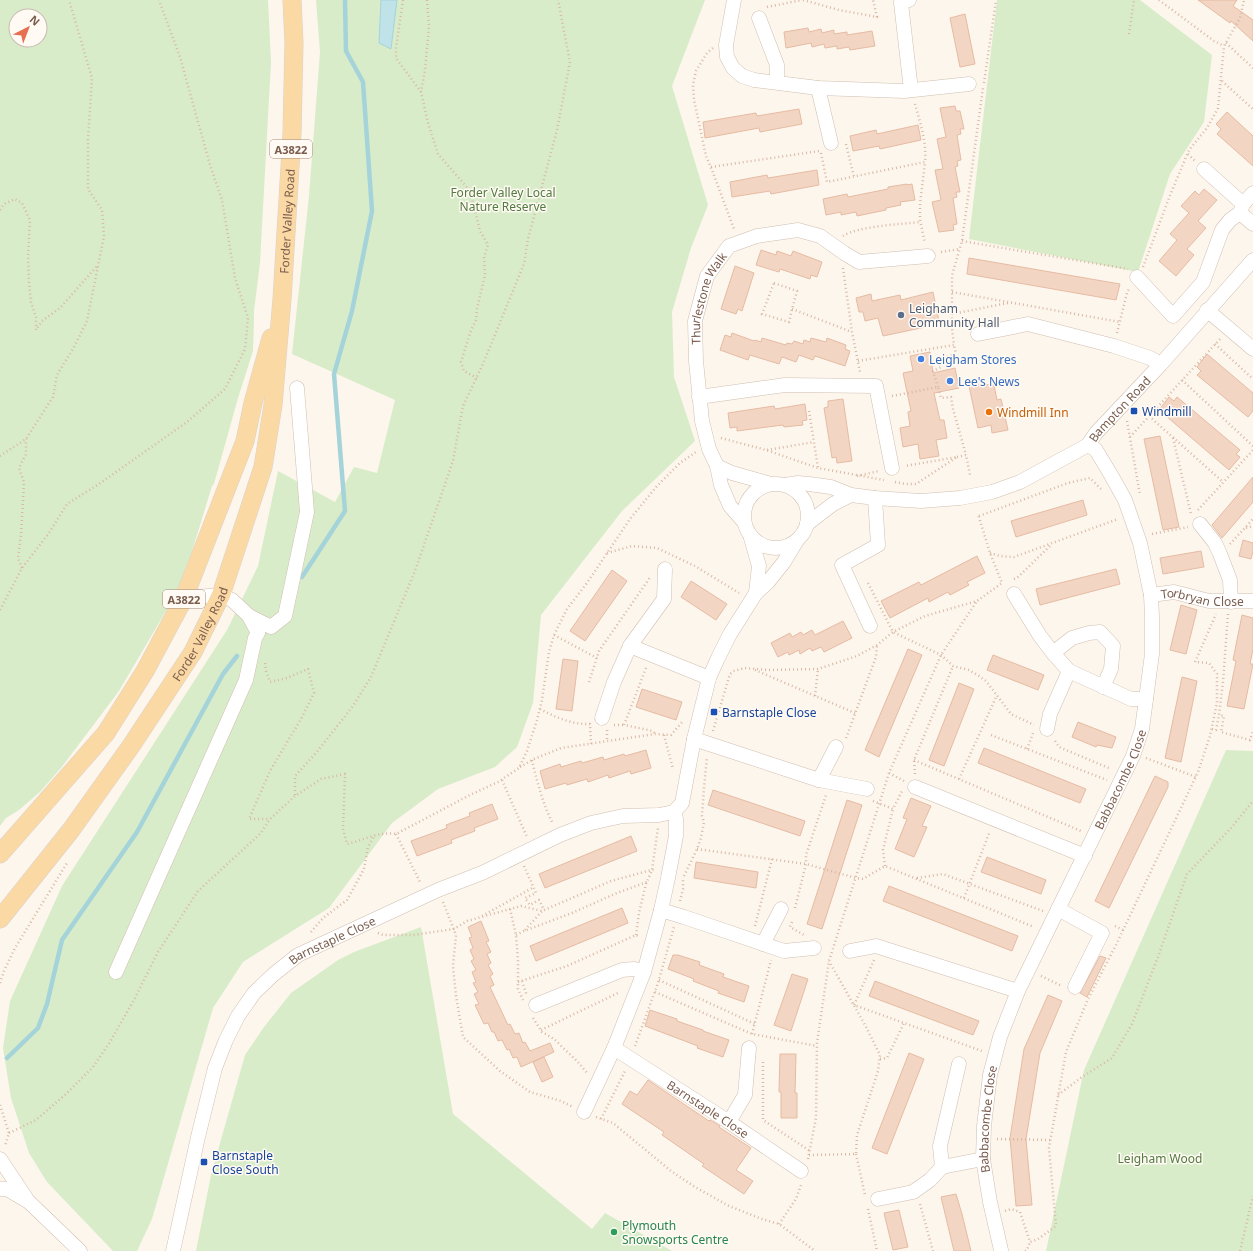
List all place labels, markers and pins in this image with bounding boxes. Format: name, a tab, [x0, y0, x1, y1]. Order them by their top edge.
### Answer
place label: Leigham Community Hall	[909, 300, 1000, 331]
marker: Leigham Community Hall	[896, 310, 906, 320]
place label: Leigham Stores	[929, 351, 1017, 368]
marker: Leigham Stores	[916, 354, 926, 364]
place label: Lee's News	[958, 373, 1020, 390]
marker: Lee's News	[945, 376, 955, 386]
place label: Windmill	[1142, 403, 1192, 420]
place label: Windmill Inn	[997, 404, 1069, 421]
marker: Windmill	[1129, 406, 1139, 416]
marker: Windmill Inn	[984, 407, 994, 417]
place label: Barnstaple Close	[722, 704, 817, 721]
marker: Barnstaple Close	[709, 707, 719, 717]
place label: Barnstaple Close South	[212, 1147, 279, 1178]
marker: Barnstaple Close South	[199, 1157, 209, 1167]
place label: Plymouth Snowsports Centre	[622, 1217, 729, 1248]
marker: Plymouth Snowsports Centre	[609, 1227, 619, 1237]

